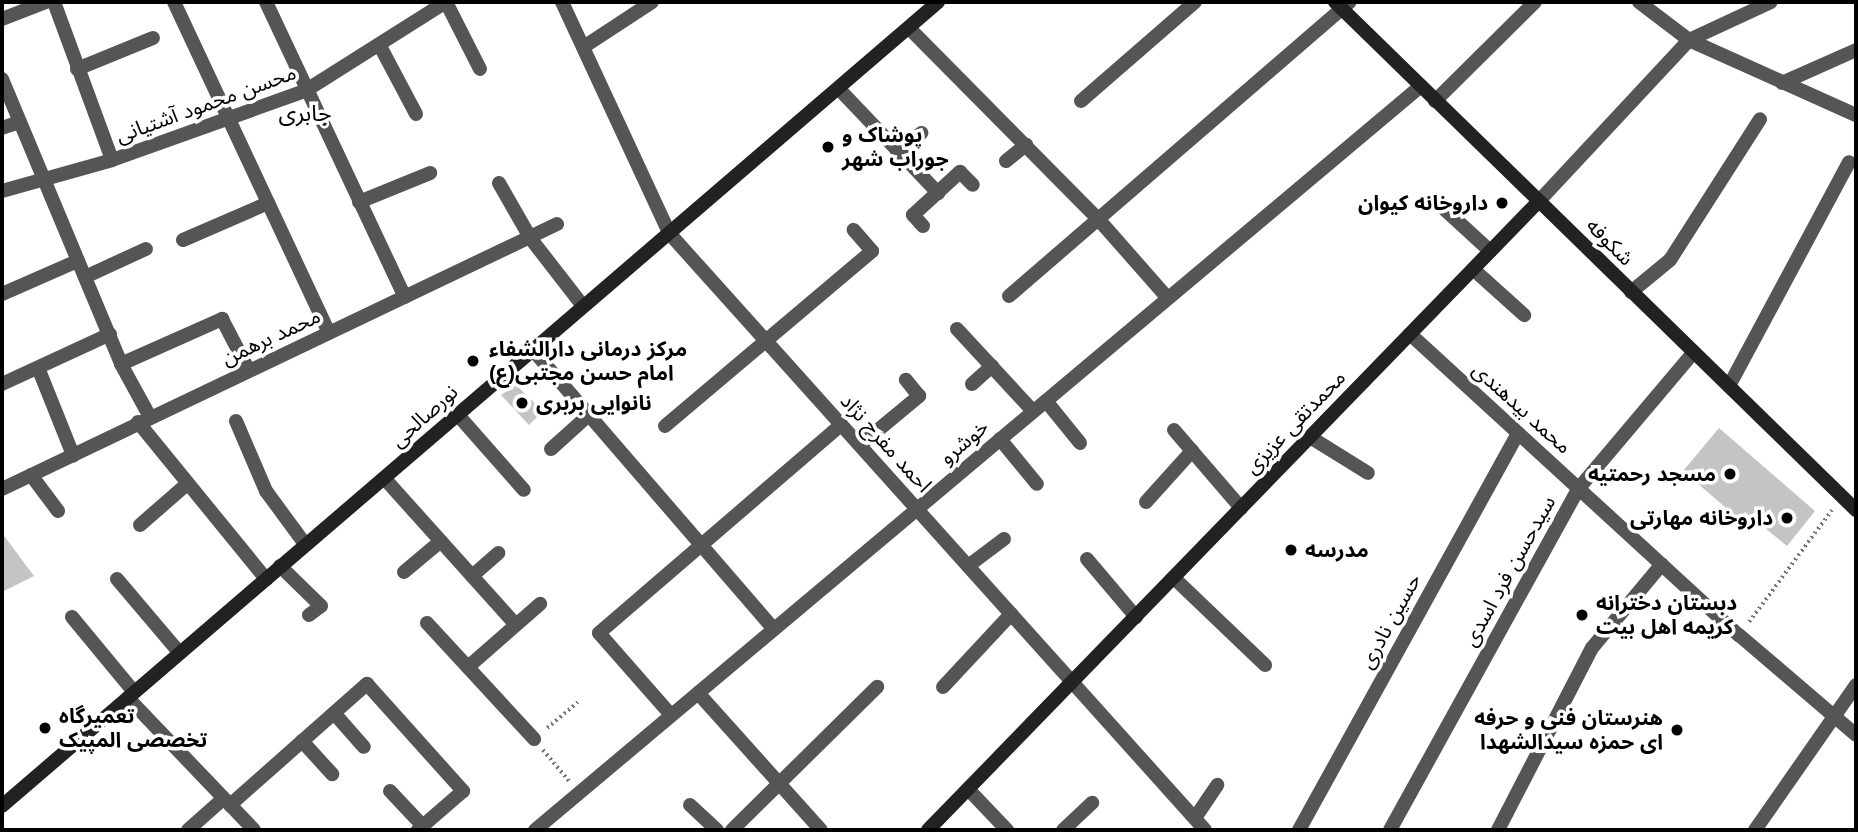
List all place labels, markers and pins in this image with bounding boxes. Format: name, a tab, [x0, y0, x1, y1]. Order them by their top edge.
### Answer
place label: پوشاک و جوراب شهر	[842, 122, 949, 172]
marker: پوشاک و جوراب شهر	[820, 139, 836, 155]
place label: داروخانه کیوان	[1358, 190, 1488, 216]
marker: داروخانه کیوان	[1494, 195, 1510, 211]
place label: مرکز درمانی دارالشفاء امام حسن مجتبی(ع)	[489, 336, 687, 386]
marker: مرکز درمانی دارالشفاء امام حسن مجتبی(ع)	[463, 351, 483, 371]
place label: نانوایی بربری	[536, 390, 652, 416]
marker: نانوایی بربری	[514, 395, 530, 411]
place label: مسجد رحمتیه	[1588, 461, 1716, 487]
marker: مسجد رحمتیه	[1722, 466, 1738, 482]
place label: داروخانه مهارتی	[1630, 505, 1773, 531]
marker: داروخانه مهارتی	[1779, 510, 1795, 526]
place label: مدرسه	[1305, 537, 1369, 563]
marker: مدرسه	[1283, 542, 1299, 558]
place label: دبستان دخترانه کریمه اهل بیت	[1596, 590, 1737, 640]
marker: دبستان دخترانه کریمه اهل بیت	[1574, 607, 1590, 623]
place label: تعمیرگاه تخصصی المپیک	[59, 703, 207, 753]
place label: هنرستان فنی و حرفه ای حمزه سیدالشهدا	[1474, 705, 1663, 755]
marker: تعمیرگاه تخصصی المپیک	[37, 720, 53, 736]
marker: هنرستان فنی و حرفه ای حمزه سیدالشهدا	[1669, 722, 1685, 738]

